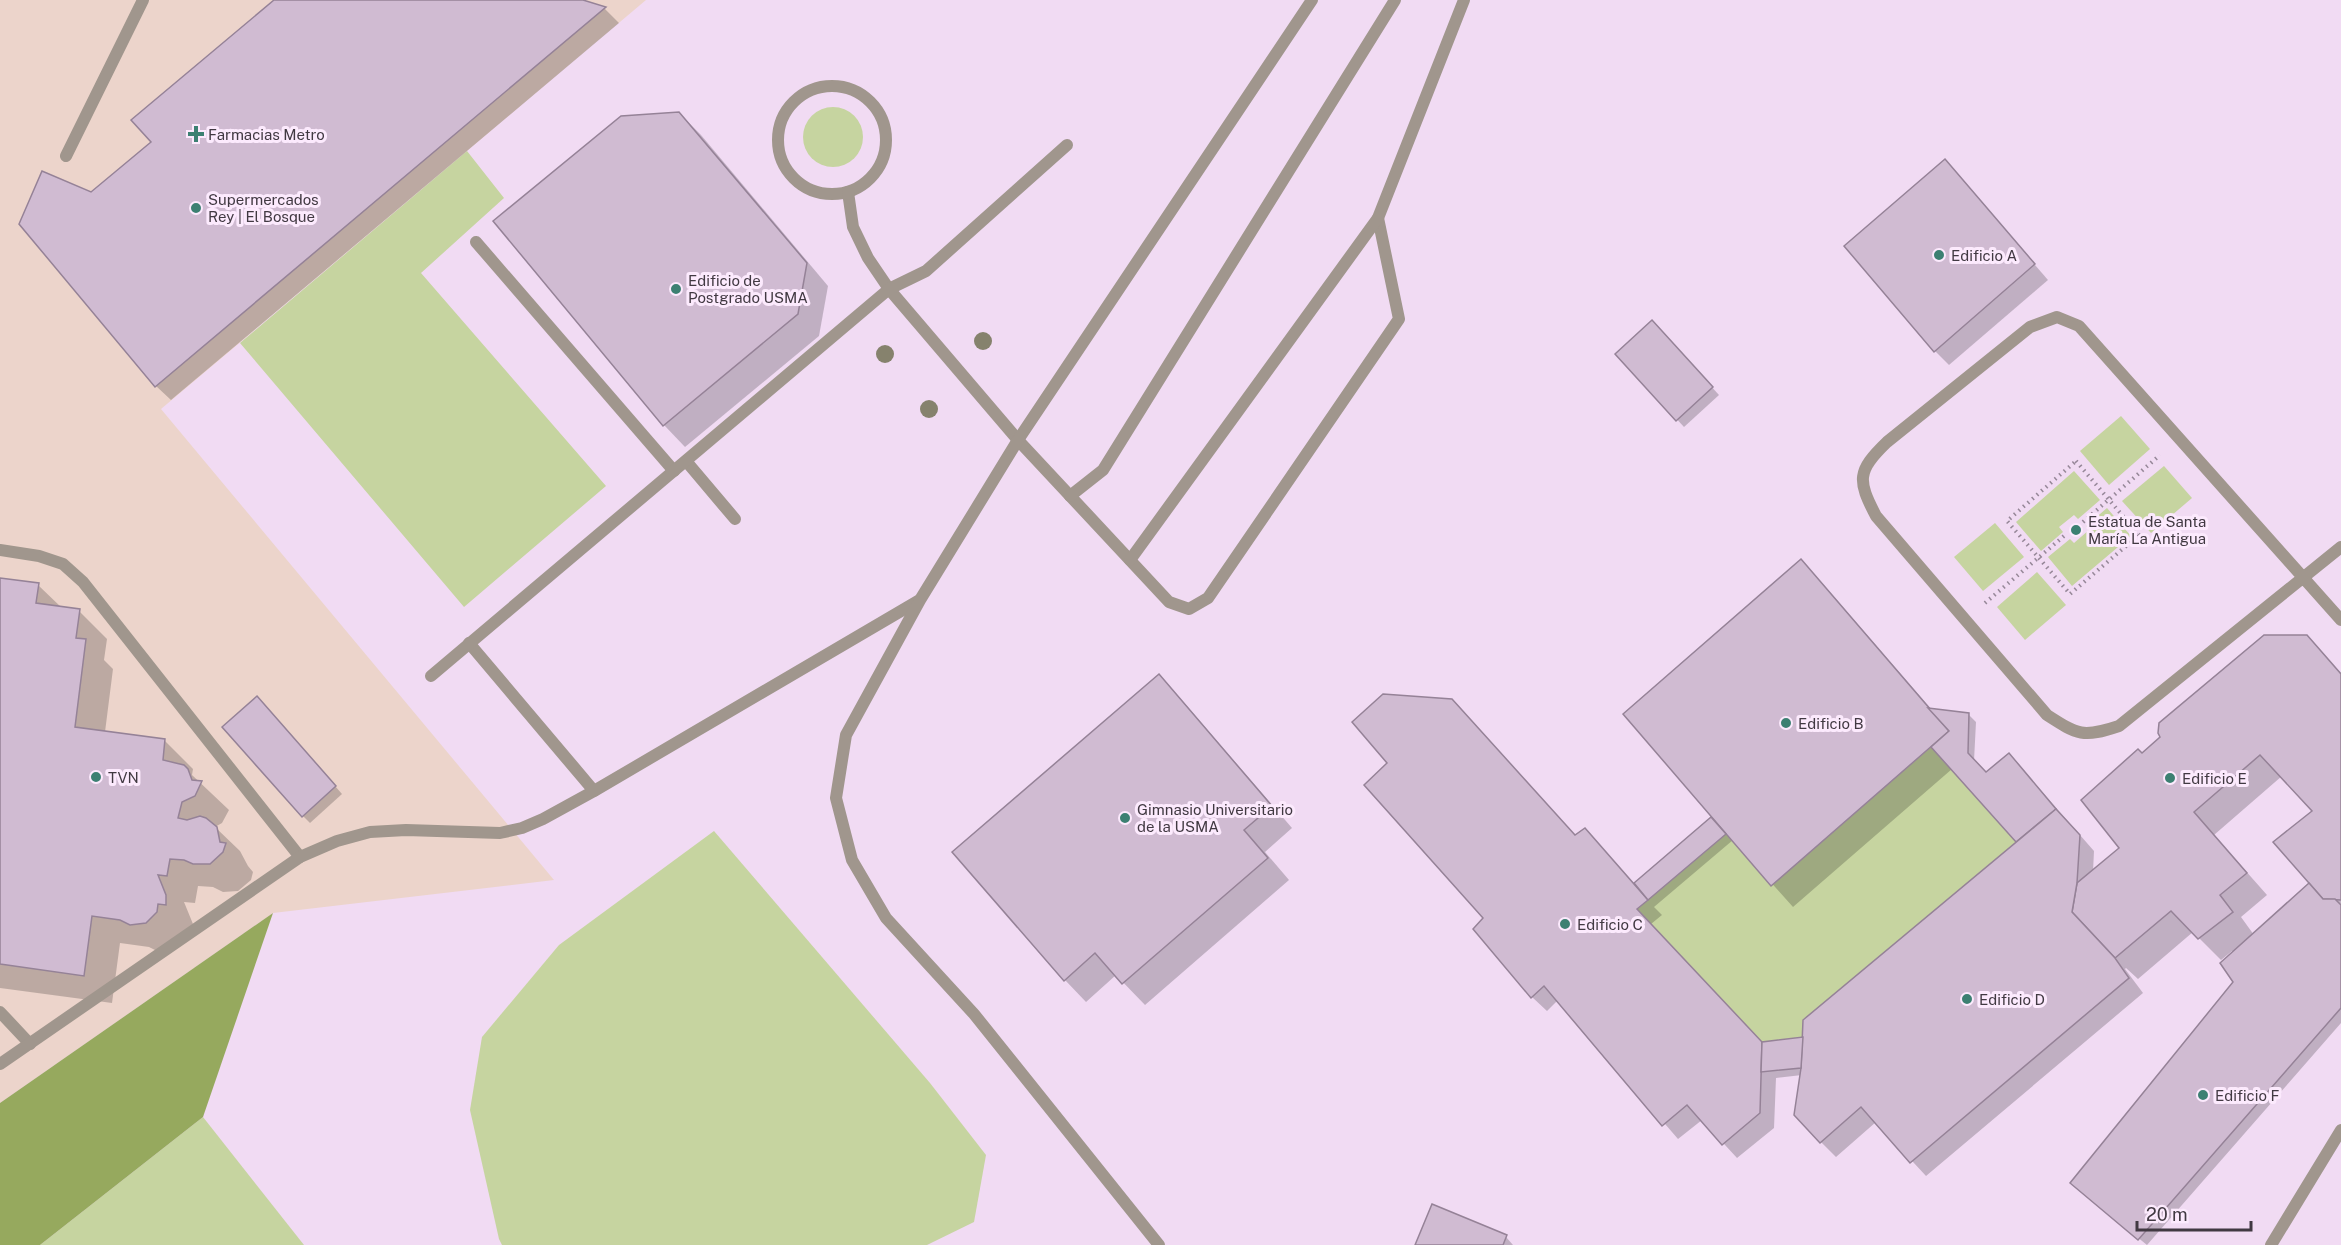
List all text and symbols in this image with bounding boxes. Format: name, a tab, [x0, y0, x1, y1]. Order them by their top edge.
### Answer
place label: Farmacias Metro	[208, 126, 325, 143]
marker: Farmacias Metro	[189, 127, 203, 141]
place label: Supermercados Rey | El Bosque	[208, 191, 319, 225]
marker: Supermercados Rey | El Bosque	[189, 201, 203, 215]
place label: Edificio A	[1951, 247, 2017, 264]
marker: Edificio A	[1932, 248, 1946, 262]
place label: Edificio de Postgrado USMA	[688, 272, 808, 306]
marker: Edificio de Postgrado USMA	[669, 282, 683, 296]
place label: Estatua de Santa María La Antigua	[2088, 513, 2206, 547]
marker: Estatua de Santa María La Antigua	[2069, 523, 2083, 537]
place label: Edificio B	[1798, 715, 1863, 732]
marker: Edificio B	[1779, 716, 1793, 730]
place label: TVN	[108, 769, 139, 786]
marker: TVN	[89, 770, 103, 784]
place label: Edificio E	[2182, 770, 2247, 787]
marker: Edificio E	[2163, 771, 2177, 785]
place label: Gimnasio Universitario de la USMA	[1137, 801, 1293, 835]
marker: Gimnasio Universitario de la USMA	[1118, 811, 1132, 825]
place label: Edificio C	[1577, 916, 1643, 933]
marker: Edificio C	[1558, 917, 1572, 931]
place label: Edificio D	[1979, 991, 2045, 1008]
marker: Edificio D	[1960, 992, 1974, 1006]
place label: Edificio F	[2215, 1087, 2279, 1104]
marker: Edificio F	[2196, 1088, 2210, 1102]
scale bar	[2137, 1194, 2251, 1232]
text: 20 m	[2146, 1204, 2188, 1225]

